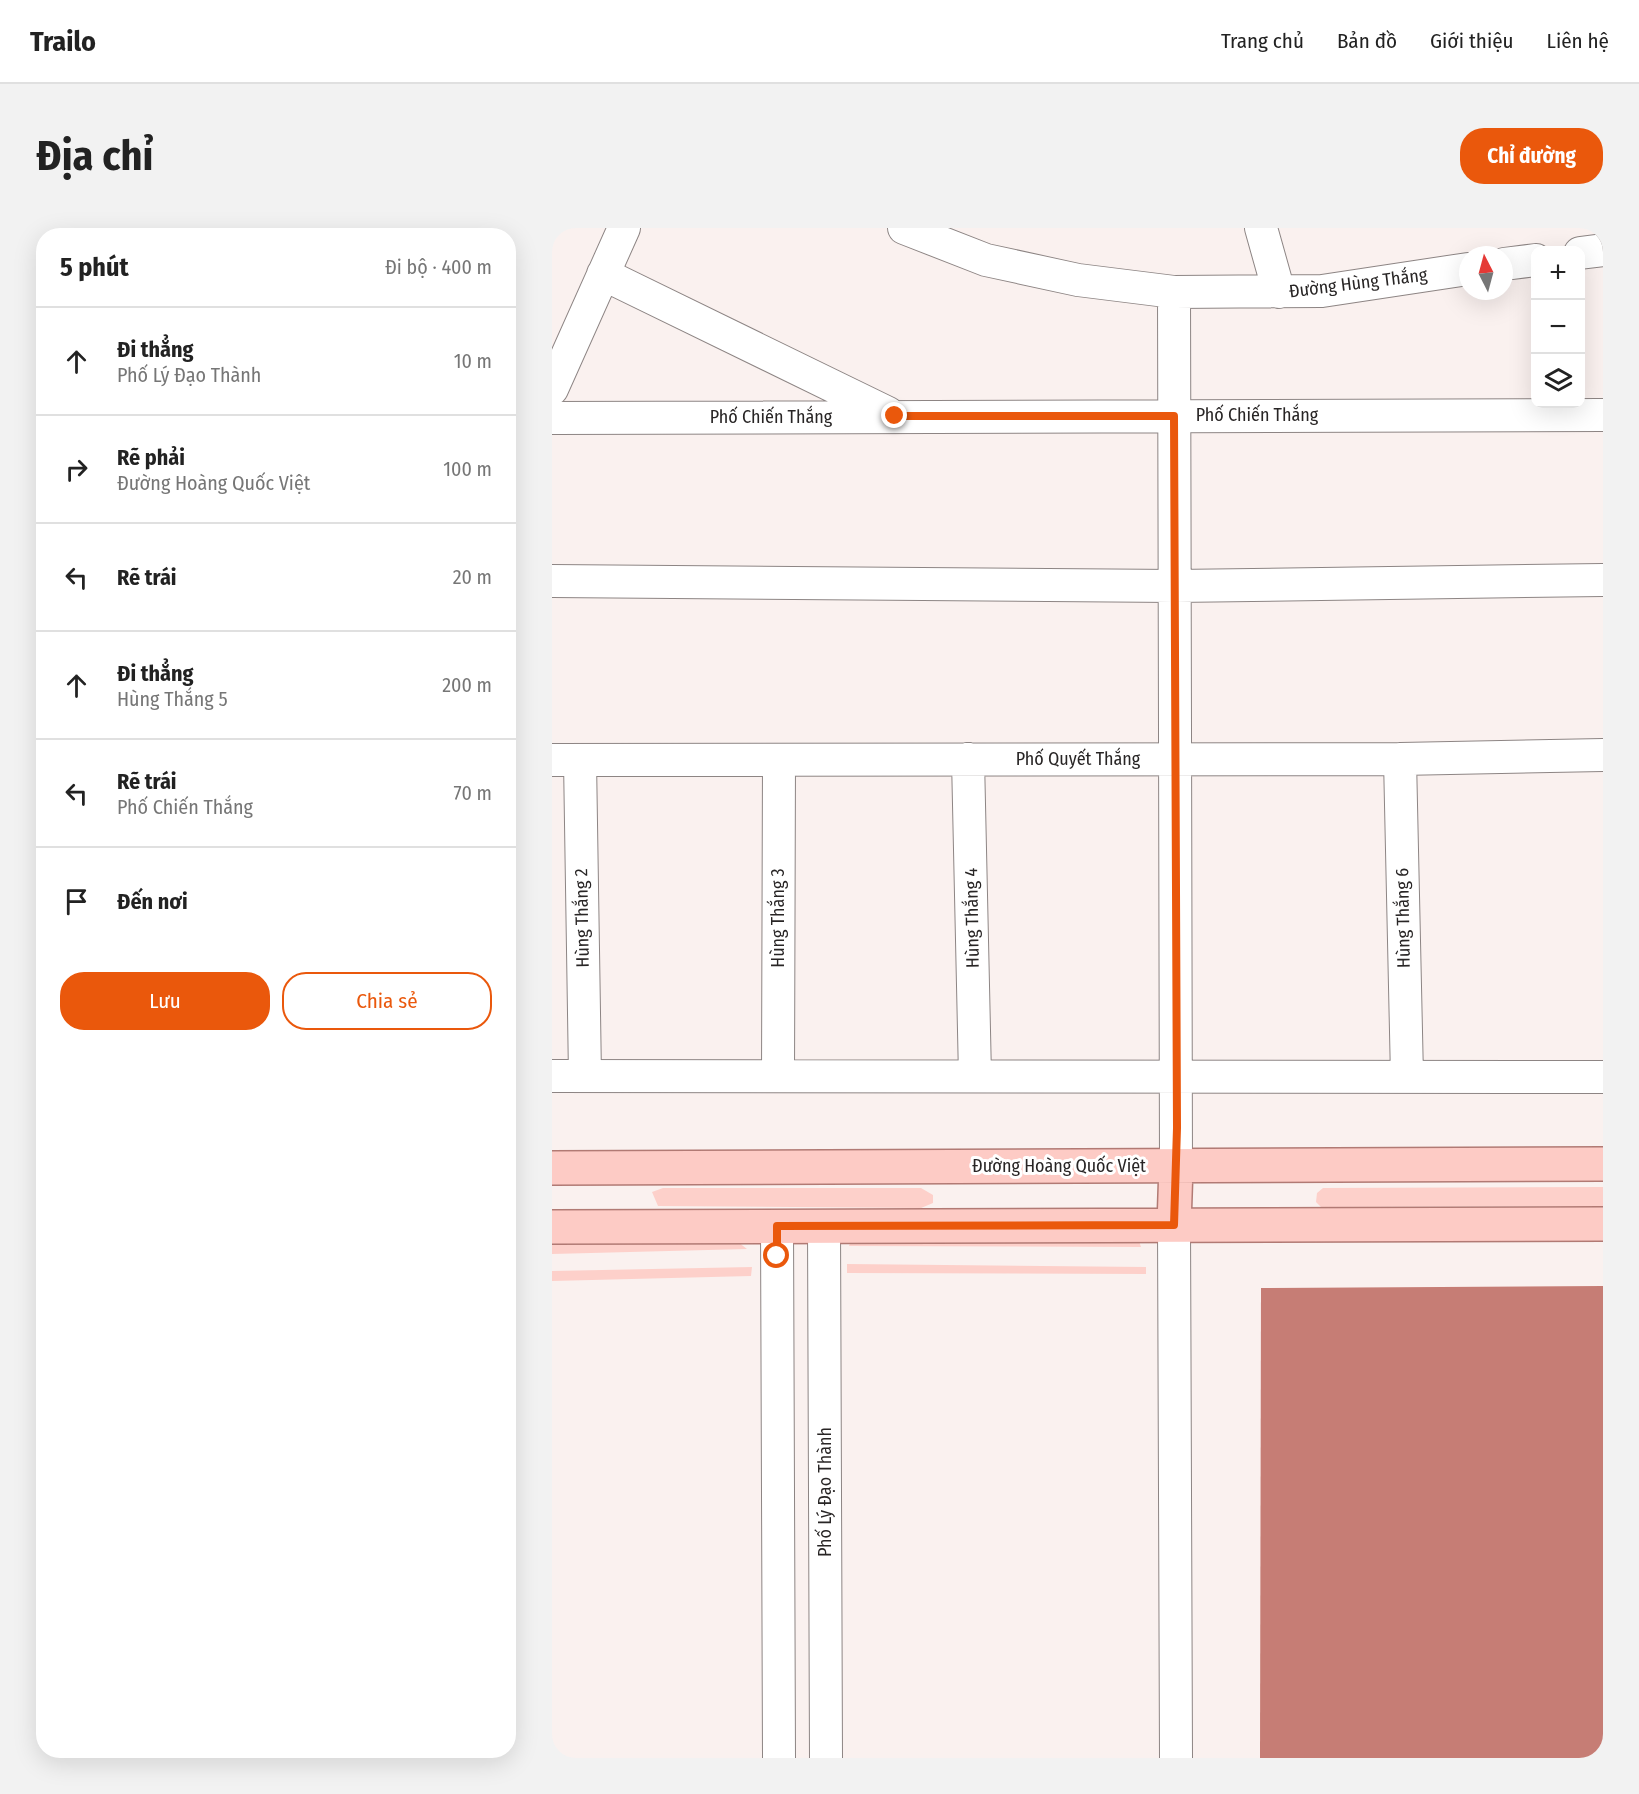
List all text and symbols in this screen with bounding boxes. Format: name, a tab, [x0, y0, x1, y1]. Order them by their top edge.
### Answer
text: Trailo	[30, 25, 96, 58]
text: Trang chủ	[1221, 28, 1304, 54]
text: Bản đồ	[1337, 28, 1397, 54]
text: Giới thiệu	[1430, 28, 1514, 54]
text: Liên hệ	[1547, 28, 1609, 54]
button: Chỉ đường	[1460, 128, 1603, 184]
text: Địa chỉ	[36, 131, 153, 181]
north arrow	[1459, 246, 1513, 300]
map controls	[1531, 246, 1585, 408]
button: +	[1531, 246, 1585, 300]
text: 5 phút	[60, 252, 129, 283]
text: Đi bộ · 400 m	[385, 255, 492, 279]
street label: Đường Hùng Thắng	[1287, 263, 1429, 302]
button: −	[1531, 300, 1585, 354]
text: Đi thẳng	[117, 336, 193, 363]
icon: ahead	[60, 345, 93, 378]
text: 10 m	[454, 349, 492, 373]
button: layers	[1531, 354, 1585, 408]
text: Phố Lý Đạo Thành	[117, 363, 261, 387]
route end	[881, 402, 907, 428]
street label: Phố Chiến Thắng	[1196, 403, 1319, 426]
street label: Phố Chiến Thắng	[710, 405, 833, 428]
text: Rẽ phải	[117, 444, 185, 471]
icon: right	[60, 453, 93, 486]
text: 100 m	[443, 457, 492, 481]
text: Đường Hoàng Quốc Việt	[117, 471, 310, 495]
icon: left	[60, 561, 93, 594]
text: Rẽ trái	[117, 564, 177, 591]
text: 20 m	[453, 565, 492, 589]
text: Đi thẳng	[117, 660, 193, 687]
icon: ahead	[60, 669, 93, 702]
text: 200 m	[442, 673, 492, 697]
text: Hùng Thắng 5	[117, 687, 228, 711]
street label: Phố Quyết Thắng	[1016, 747, 1141, 770]
text: Rẽ trái	[117, 768, 177, 795]
icon: left	[60, 777, 93, 810]
text: 70 m	[454, 781, 492, 805]
text: Phố Chiến Thắng	[117, 795, 253, 819]
street label: Hùng Thắng 2	[569, 868, 594, 968]
street label: Hùng Thắng 3	[766, 868, 789, 968]
street label: Hùng Thắng 4	[959, 868, 984, 968]
street label: Hùng Thắng 6	[1390, 868, 1415, 968]
icon: arrive	[60, 885, 93, 918]
text: Đến nơi	[117, 888, 188, 915]
button: Lưu	[60, 972, 270, 1030]
button: Chia sẻ	[282, 972, 492, 1030]
street label: Đường Hoàng Quốc Việt	[972, 1155, 1146, 1177]
route start	[763, 1242, 789, 1268]
street label: Phố Lý Đạo Thành	[814, 1427, 836, 1557]

